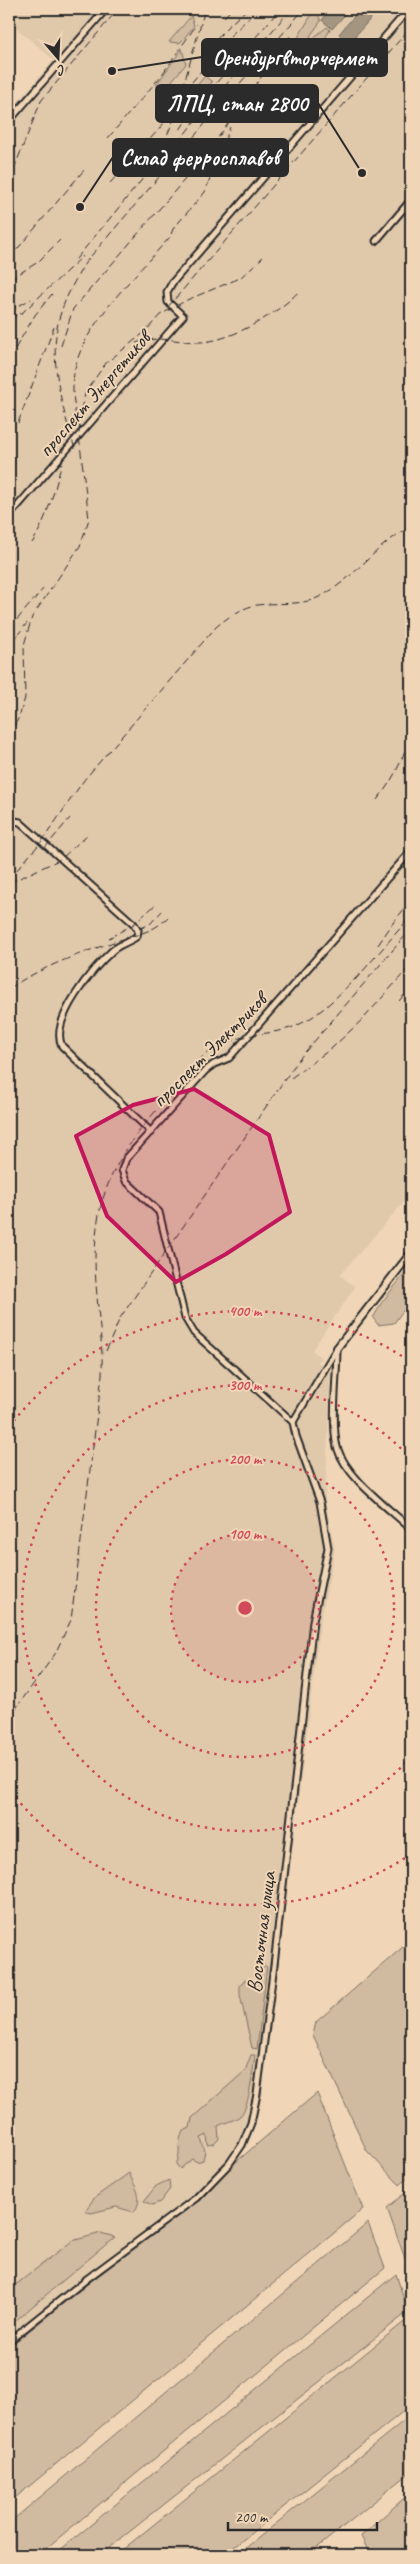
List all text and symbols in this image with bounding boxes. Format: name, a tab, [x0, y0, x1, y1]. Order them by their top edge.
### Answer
north arrow	[32, 32, 82, 82]
callout: Оренбургвторчермет	[202, 39, 387, 76]
text: Оренбургвторчермет	[213, 44, 378, 72]
text: С	[54, 61, 68, 80]
callout: ЛПЦ, стан 2800	[156, 85, 318, 122]
text: ЛПЦ, стан 2800	[166, 90, 310, 118]
callout: Склад ферросплавов	[113, 139, 288, 176]
text: Склад ферросплавов	[121, 144, 283, 172]
street label: проспект Энергетиков	[32, 322, 159, 462]
street label: проспект Электриков	[146, 984, 275, 1113]
text: 400 m	[229, 1302, 263, 1321]
text: 300 m	[229, 1376, 263, 1395]
text: 200 m	[229, 1450, 263, 1469]
text: 100 m	[229, 1525, 263, 1544]
centre of rings	[236, 1599, 254, 1617]
street label: Восточная улица	[241, 1868, 282, 1994]
scale bar	[228, 2499, 376, 2531]
text: 200 m	[235, 2508, 269, 2527]

